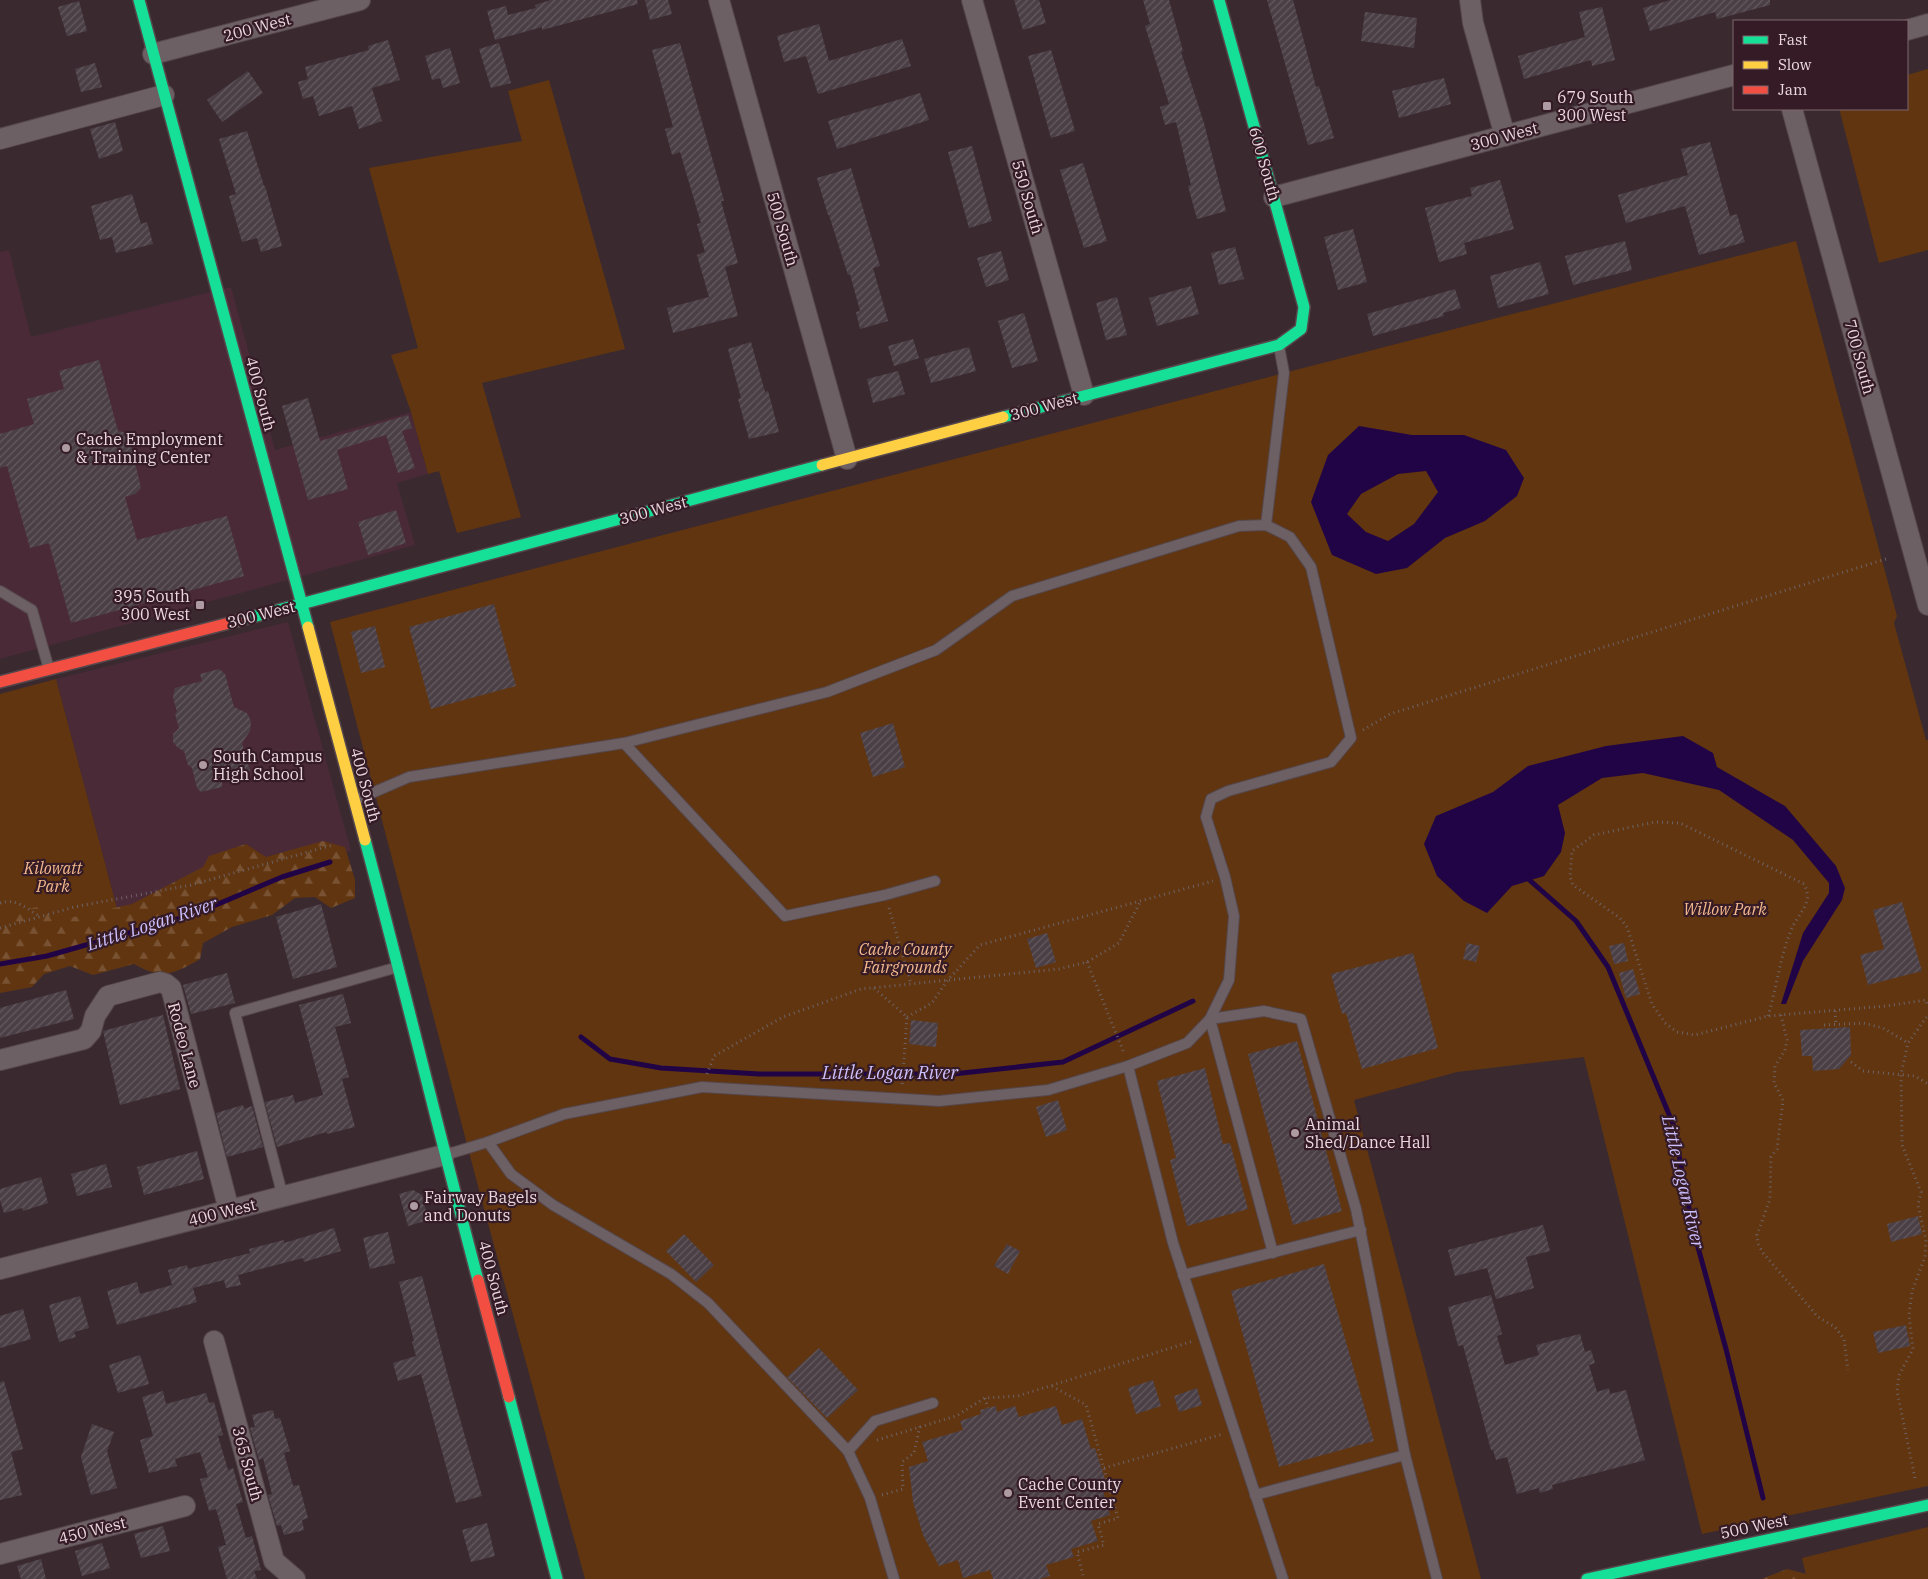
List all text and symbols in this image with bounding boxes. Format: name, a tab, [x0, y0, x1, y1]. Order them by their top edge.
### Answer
street label: 200 West	[221, 8, 293, 46]
legend	[1733, 20, 1908, 110]
text: Fast	[1778, 30, 1808, 49]
text: Slow	[1778, 55, 1812, 74]
text: Jam	[1778, 80, 1807, 99]
place label: 679 South 300 West	[1557, 87, 1633, 125]
marker: 679 South 300 West	[1541, 100, 1553, 112]
street label: 300 West	[1468, 117, 1540, 155]
street label: 600 South	[1245, 124, 1285, 204]
street label: 550 South	[1008, 157, 1048, 237]
street label: 500 South	[763, 189, 803, 269]
street label: 700 South	[1840, 317, 1880, 397]
street label: 400 South	[241, 354, 281, 434]
street label: 300 West	[1008, 387, 1080, 425]
place label: Cache Employment & Training Center	[76, 429, 223, 467]
marker: Cache Employment & Training Center	[60, 442, 72, 454]
street label: 300 West	[617, 491, 689, 529]
place label: 395 South 300 West	[114, 586, 190, 624]
street label: 300 West	[225, 596, 297, 632]
marker: 395 South 300 West	[194, 599, 206, 611]
street label: 400 South	[346, 745, 386, 825]
place label: South Campus High School	[213, 746, 322, 784]
marker: South Campus High School	[197, 759, 209, 771]
park label: Kilowatt Park	[23, 858, 84, 896]
water label: Little Logan River	[83, 891, 221, 956]
park label: Willow Park	[1683, 899, 1767, 919]
park label: Cache County Fairgrounds	[859, 939, 953, 977]
street label: Rodeo Lane	[164, 1000, 206, 1090]
water label: Little Logan River	[821, 1061, 959, 1084]
water label: Little Logan River	[1657, 1112, 1710, 1252]
place label: Animal Shed/Dance Hall	[1305, 1114, 1430, 1152]
marker: Animal Shed/Dance Hall	[1289, 1127, 1301, 1139]
place label: Fairway Bagels and Donuts	[424, 1187, 537, 1225]
street label: 400 West	[186, 1194, 258, 1230]
marker: Fairway Bagels and Donuts	[408, 1200, 420, 1212]
street label: 400 South	[474, 1238, 514, 1318]
street label: 365 South	[228, 1424, 268, 1504]
place label: Cache County Event Center	[1018, 1474, 1122, 1512]
marker: Cache County Event Center	[1002, 1487, 1014, 1499]
street label: 500 West	[1718, 1509, 1790, 1543]
street label: 450 West	[56, 1512, 128, 1548]

